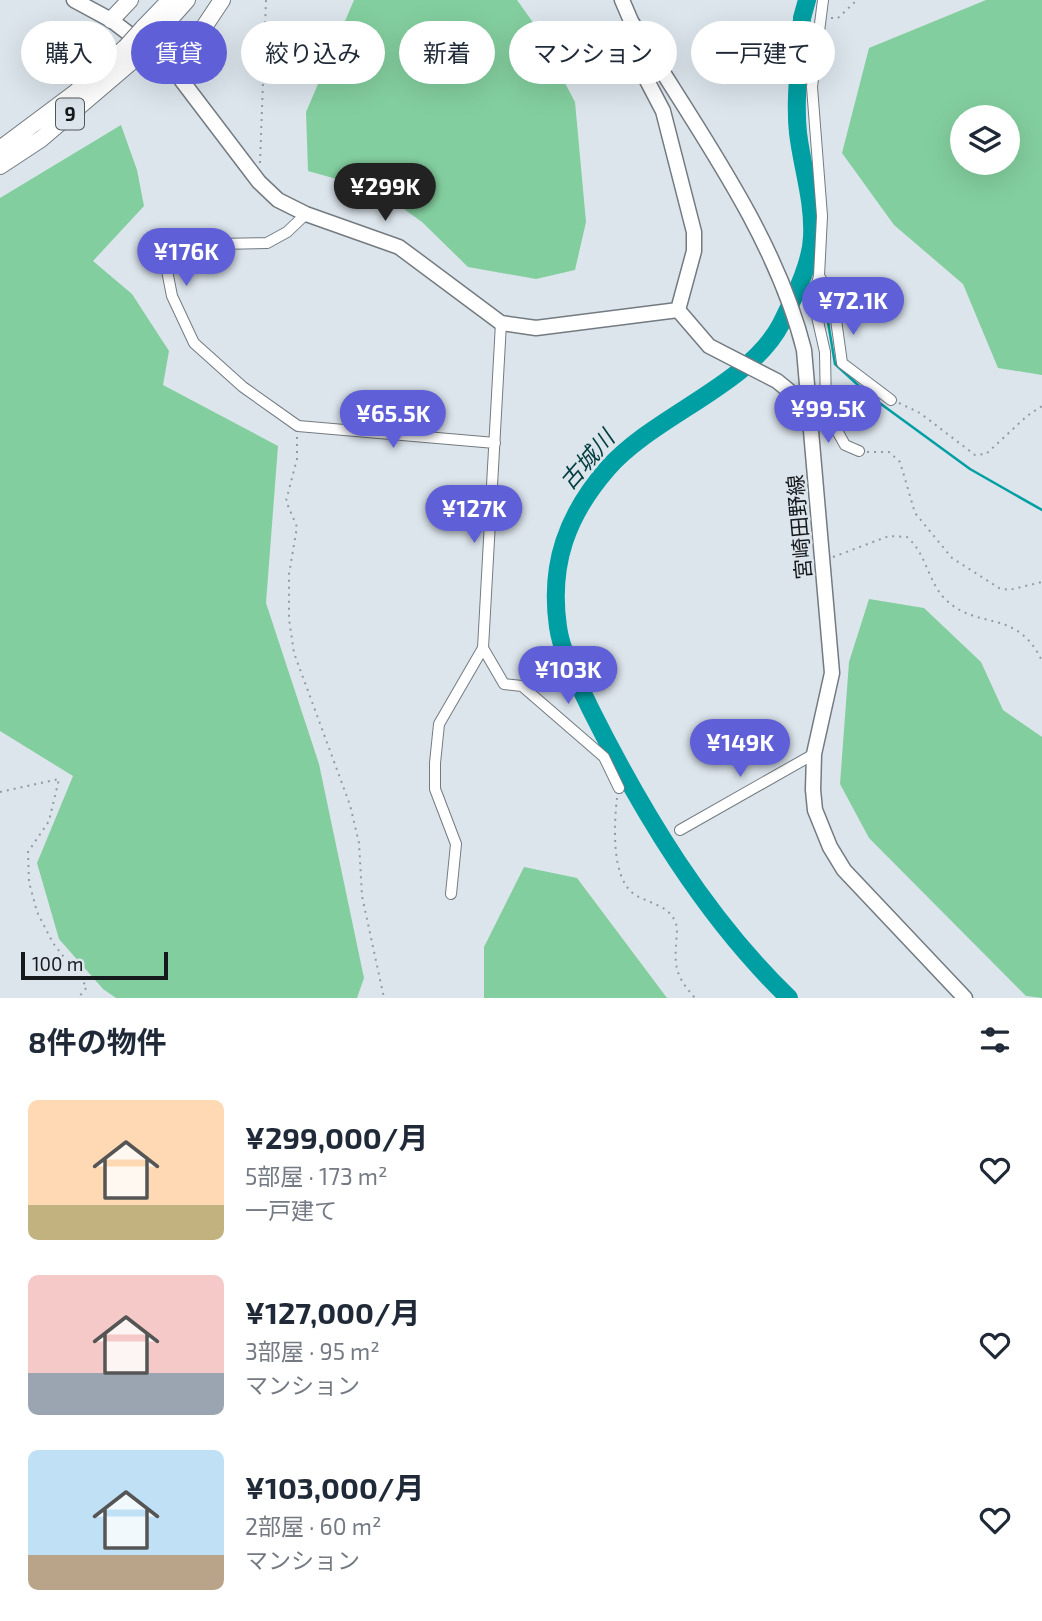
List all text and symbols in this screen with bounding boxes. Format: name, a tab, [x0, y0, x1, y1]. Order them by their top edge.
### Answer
chip: 購入	[21, 21, 117, 84]
chip: 賃貸	[131, 21, 227, 84]
chip: 絞り込み	[241, 21, 385, 84]
chip: 新着	[399, 21, 495, 84]
chip: マンション	[509, 21, 677, 84]
chip: 一戸建て	[691, 21, 835, 84]
road number: 9	[56, 98, 84, 130]
map controls	[950, 105, 1020, 175]
button: layers	[950, 105, 1020, 175]
pin: ¥299K	[336, 164, 434, 223]
text: ¥299K	[350, 172, 420, 200]
pin: ¥176K	[137, 229, 235, 288]
text: ¥176K	[153, 237, 219, 265]
pin: ¥72.1K	[796, 278, 910, 337]
text: ¥72.1K	[818, 286, 888, 314]
pin: ¥99.5K	[771, 386, 885, 445]
pin: ¥65.5K	[336, 391, 450, 450]
text: ¥99.5K	[790, 394, 866, 422]
text: ¥65.5K	[356, 399, 430, 427]
water label: 古城川	[553, 422, 621, 495]
street label: 宮崎田野線	[781, 474, 816, 581]
pin: ¥127K	[425, 486, 523, 545]
text: ¥127K	[441, 494, 507, 522]
pin: ¥103K	[519, 646, 617, 706]
text: ¥103K	[534, 655, 602, 683]
pin: ¥149K	[691, 720, 789, 779]
text: ¥149K	[706, 728, 774, 756]
scale bar	[21, 949, 168, 981]
text: 100 m	[32, 952, 83, 975]
icon: filters	[976, 1021, 1014, 1059]
text: 8件の物件	[28, 1023, 167, 1059]
text: ¥299,000/月	[245, 1119, 428, 1155]
icon: home	[84, 1128, 168, 1212]
icon: heart	[976, 1151, 1014, 1189]
text: 5部屋 · 173 m²	[245, 1162, 388, 1190]
text: 一戸建て	[245, 1196, 337, 1224]
text: ¥127,000/月	[245, 1294, 421, 1330]
icon: home	[84, 1303, 168, 1387]
icon: heart	[976, 1326, 1014, 1364]
text: 3部屋 · 95 m²	[245, 1337, 380, 1365]
text: マンション	[245, 1371, 360, 1399]
text: ¥103,000/月	[245, 1469, 424, 1505]
icon: home	[84, 1478, 168, 1562]
icon: heart	[976, 1501, 1014, 1539]
text: 2部屋 · 60 m²	[245, 1512, 381, 1540]
text: マンション	[245, 1546, 360, 1574]

